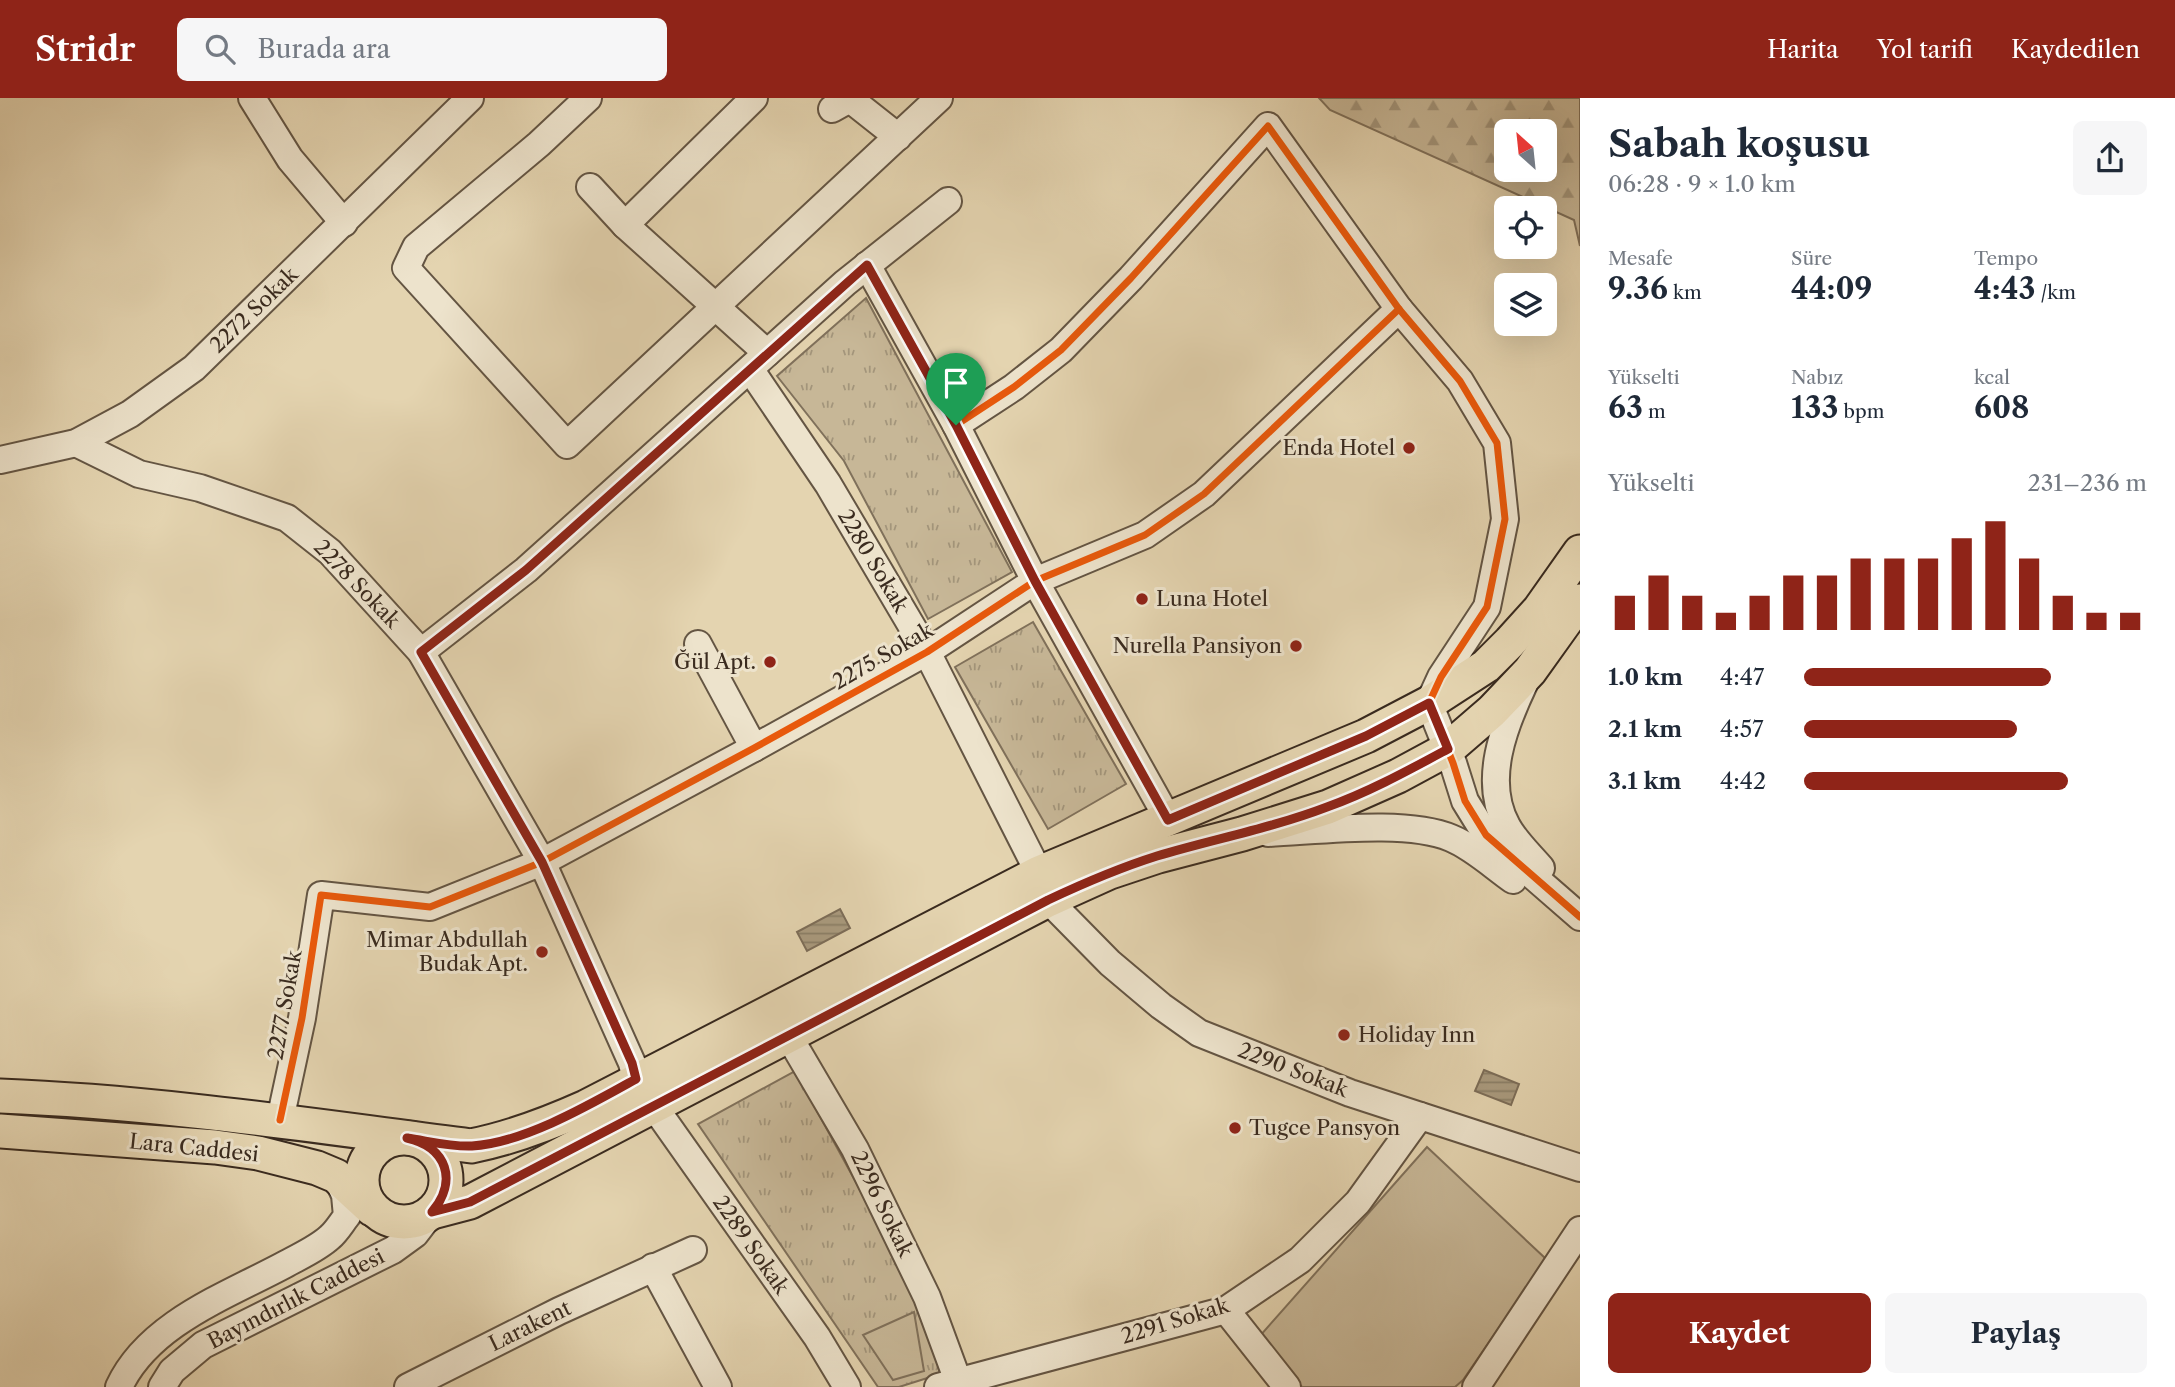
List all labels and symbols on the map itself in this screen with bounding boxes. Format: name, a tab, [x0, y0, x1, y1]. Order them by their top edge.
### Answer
north arrow	[1494, 119, 1558, 182]
street label: 2272 Sokak	[204, 261, 303, 358]
pin	[926, 353, 986, 425]
place label: Enda Hotel	[1282, 435, 1395, 460]
marker: Enda Hotel	[1401, 440, 1417, 456]
street label: 2280 Sokak	[833, 505, 914, 618]
street label: 2278 Sokak	[309, 534, 406, 634]
place label: Luna Hotel	[1156, 586, 1268, 611]
marker: Luna Hotel	[1134, 591, 1150, 607]
street label: 2275 Sokak	[828, 616, 938, 694]
place label: Nurella Pansiyon	[1113, 633, 1282, 658]
marker: Nurella Pansiyon	[1288, 638, 1304, 654]
place label: Ğül Apt.	[674, 649, 756, 674]
marker: Ğül Apt.	[762, 654, 778, 670]
place label: Mimar Abdullah Budak Apt.	[366, 927, 528, 976]
marker: Mimar Abdullah Budak Apt.	[534, 944, 550, 960]
street label: 2277 Sokak	[263, 947, 307, 1062]
place label: Holiday Inn	[1358, 1022, 1475, 1047]
marker: Holiday Inn	[1336, 1027, 1352, 1043]
street label: 2290 Sokak	[1235, 1037, 1352, 1102]
place label: Tugce Pansyon	[1249, 1115, 1400, 1140]
marker: Tugce Pansyon	[1227, 1120, 1243, 1136]
street label: Lara Caddesi	[128, 1128, 260, 1167]
street label: 2296 Sokak	[846, 1147, 919, 1262]
street label: 2289 Sokak	[708, 1190, 795, 1300]
street label: Bayındırlık Caddesi	[203, 1243, 388, 1354]
street label: 2291 Sokak	[1118, 1292, 1233, 1349]
street label: Larakent	[485, 1295, 575, 1356]

